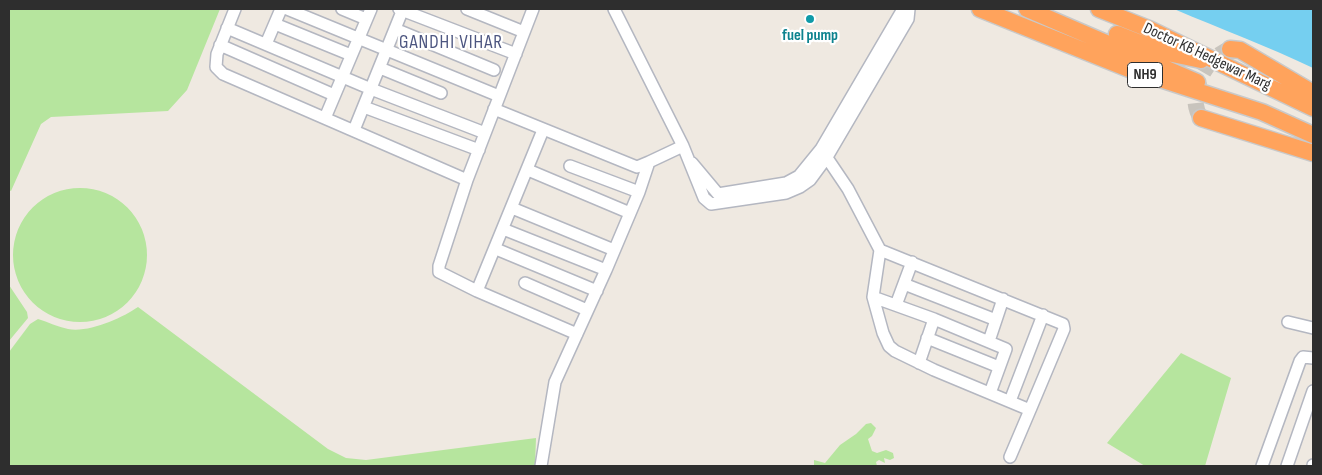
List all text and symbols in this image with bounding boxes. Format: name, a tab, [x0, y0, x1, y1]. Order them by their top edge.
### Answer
marker: fuel pump	[804, 13, 816, 25]
street label: Doctor KB Hedgewar Marg	[1140, 19, 1274, 95]
place label: fuel pump	[782, 26, 838, 46]
district label: GANDHI VIHAR	[397, 32, 505, 54]
road number: NH9	[1128, 62, 1162, 88]

